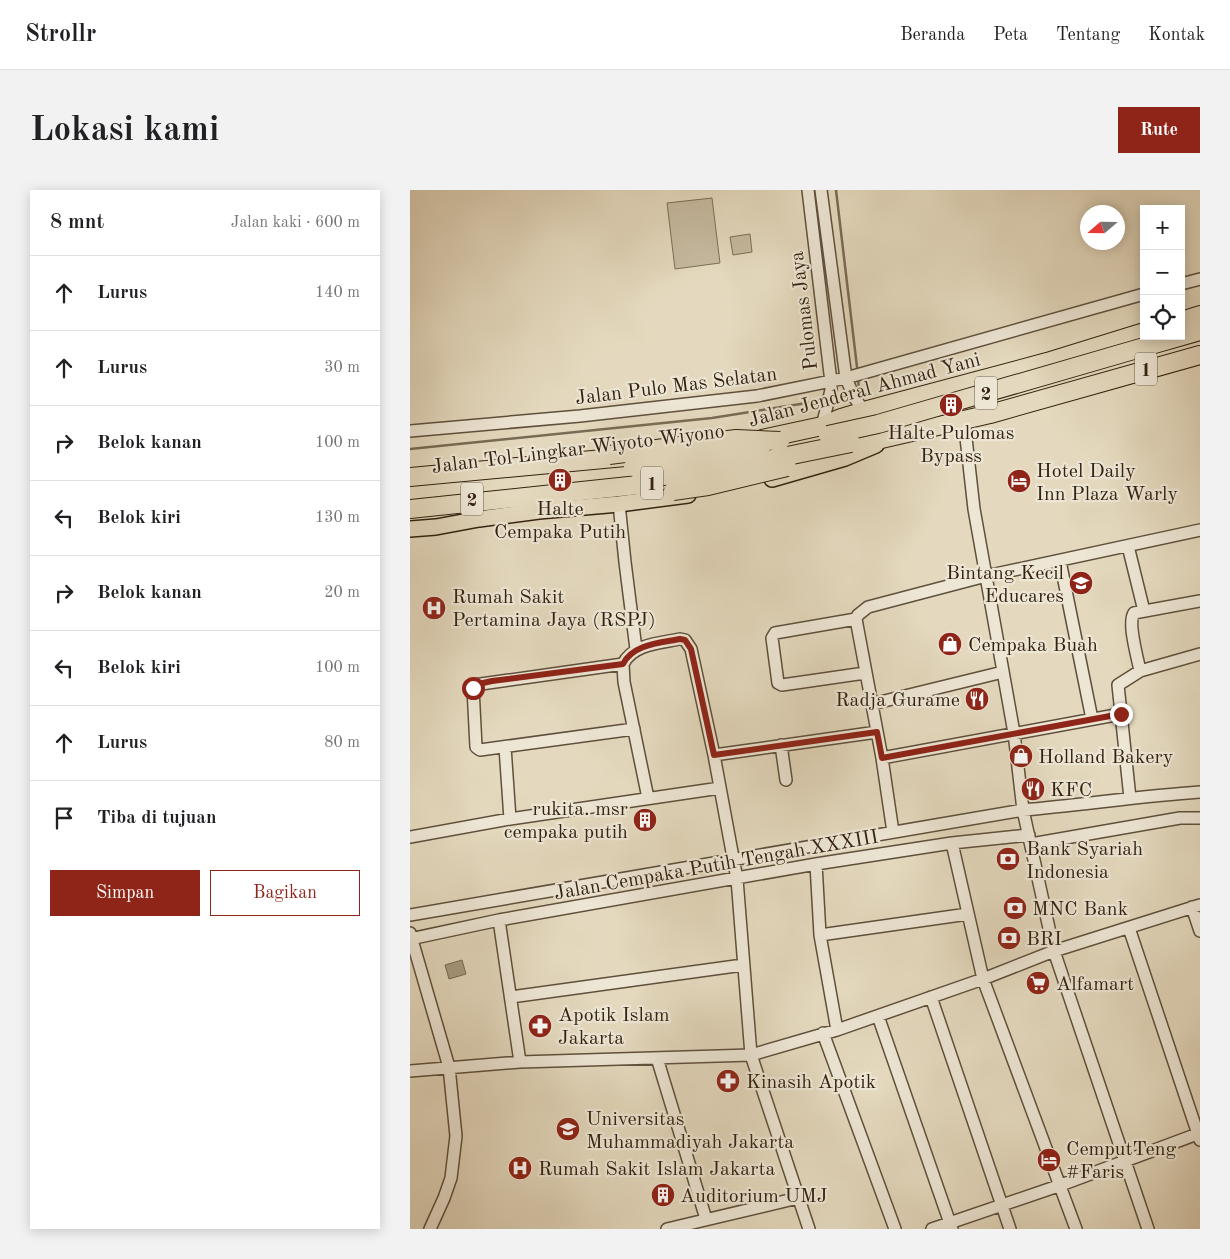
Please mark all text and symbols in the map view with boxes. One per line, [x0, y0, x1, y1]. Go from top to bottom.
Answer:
text: Strollr [25, 23, 96, 47]
text: Beranda [900, 26, 965, 44]
text: Peta [993, 26, 1028, 44]
text: Tentang [1056, 26, 1120, 44]
text: Kontak [1148, 26, 1205, 44]
button: Rute [1118, 107, 1200, 153]
text: Lokasi kami [30, 113, 219, 148]
north arrow [1080, 205, 1125, 250]
map controls [1140, 205, 1185, 340]
button: + [1140, 205, 1185, 250]
text: 8 mnt [50, 212, 104, 233]
text: Jalan kaki · 600 m [231, 215, 360, 231]
street label: Pulomas Jaya [788, 250, 822, 371]
button: − [1140, 250, 1185, 295]
icon: ahead [50, 279, 78, 307]
text: Lurus [97, 284, 147, 303]
text: 140 m [315, 285, 360, 301]
button: locate [1140, 295, 1185, 340]
street label: Jalan Jenderal Ahmad Yani [746, 350, 983, 432]
road number: 1 [1135, 352, 1157, 385]
icon: ahead [50, 354, 78, 382]
text: Lurus [97, 359, 147, 378]
text: 30 m [324, 360, 360, 376]
street label: Jalan Pulo Mas Selatan [574, 365, 778, 409]
road number: 2 [975, 377, 997, 410]
building icon: Halte Pulomas Bypass [938, 392, 964, 418]
street label: Jalan Tol Lingkar Wiyoto Wiyono [431, 422, 726, 478]
place label: Halte Pulomas Bypass [888, 424, 1014, 467]
icon: right [50, 429, 78, 457]
text: Belok kanan [97, 434, 202, 453]
text: 100 m [315, 435, 360, 451]
place label: Hotel Daily Inn Plaza Warly [1036, 462, 1178, 505]
road number: 1 [641, 466, 663, 500]
building icon: Halte Cempaka Putih [547, 467, 573, 493]
hotel icon: Hotel Daily Inn Plaza Warly [1006, 468, 1032, 494]
road number: 2 [461, 482, 483, 516]
place label: Halte Cempaka Putih [494, 500, 626, 543]
icon: left [50, 504, 78, 532]
text: Belok kiri [97, 509, 181, 528]
text: 130 m [315, 510, 360, 526]
place label: Bintang Kecil Educares [946, 564, 1064, 607]
school or university icon: Bintang Kecil Educares [1068, 570, 1094, 596]
icon: right [50, 579, 78, 607]
text: Belok kanan [97, 584, 202, 603]
text: 20 m [324, 585, 360, 601]
place label: Rumah Sakit Pertamina Jaya (RSPJ) [452, 588, 656, 631]
hospital icon: Rumah Sakit Pertamina Jaya (RSPJ) [421, 595, 447, 621]
shop icon: Cempaka Buah [937, 631, 963, 657]
place label: Cempaka Buah [968, 636, 1098, 656]
icon: left [50, 654, 78, 682]
text: Belok kiri [97, 659, 181, 678]
text: 100 m [315, 660, 360, 676]
route start [462, 677, 485, 700]
restaurant icon: Radja Gurame [964, 686, 990, 712]
place label: Radja Gurame [835, 691, 960, 711]
route end [1110, 703, 1133, 726]
icon: ahead [50, 729, 78, 757]
text: Lurus [97, 734, 147, 753]
text: 80 m [324, 735, 360, 751]
shop icon: Holland Bakery [1008, 743, 1034, 769]
place label: Holland Bakery [1038, 748, 1174, 768]
restaurant icon: KFC [1020, 776, 1046, 802]
place label: KFC [1050, 781, 1092, 801]
place label: rukita. msr cempaka putih [504, 800, 628, 843]
icon: arrive [50, 804, 78, 832]
building icon: rukita. msr cempaka putih [632, 807, 658, 833]
text: Tiba di tujuan [97, 809, 217, 828]
street label: Jalan Cempaka Putih Tengah XXXIII [553, 828, 880, 904]
place label: Bank Syariah Indonesia [1026, 840, 1143, 883]
bank icon: Bank Syariah Indonesia [995, 846, 1021, 872]
button: Simpan [50, 870, 200, 916]
button: Bagikan [210, 870, 360, 916]
bank icon: MNC Bank [1002, 895, 1028, 921]
place label: MNC Bank [1032, 900, 1128, 920]
bank icon: BRI [996, 925, 1022, 951]
place label: BRI [1026, 930, 1062, 950]
supermarket icon: Alfamart [1025, 970, 1051, 996]
place label: Alfamart [1056, 975, 1134, 995]
place label: Apotik Islam Jakarta [558, 1006, 670, 1049]
pharmacy icon: Apotik Islam Jakarta [527, 1013, 553, 1039]
pharmacy icon: Kinasih Apotik [715, 1068, 741, 1094]
place label: Kinasih Apotik [746, 1073, 876, 1093]
place label: Universitas Muhammadiyah Jakarta [586, 1110, 794, 1153]
school or university icon: Universitas Muhammadiyah Jakarta [555, 1116, 581, 1142]
place label: CemputTeng #Faris [1066, 1140, 1176, 1183]
hotel icon: CemputTeng #Faris [1036, 1147, 1062, 1173]
hospital icon: Rumah Sakit Islam Jakarta [507, 1155, 533, 1181]
place label: Rumah Sakit Islam Jakarta [538, 1160, 775, 1180]
building icon: Auditorium UMJ [650, 1182, 676, 1208]
place label: Auditorium UMJ [680, 1187, 828, 1207]

